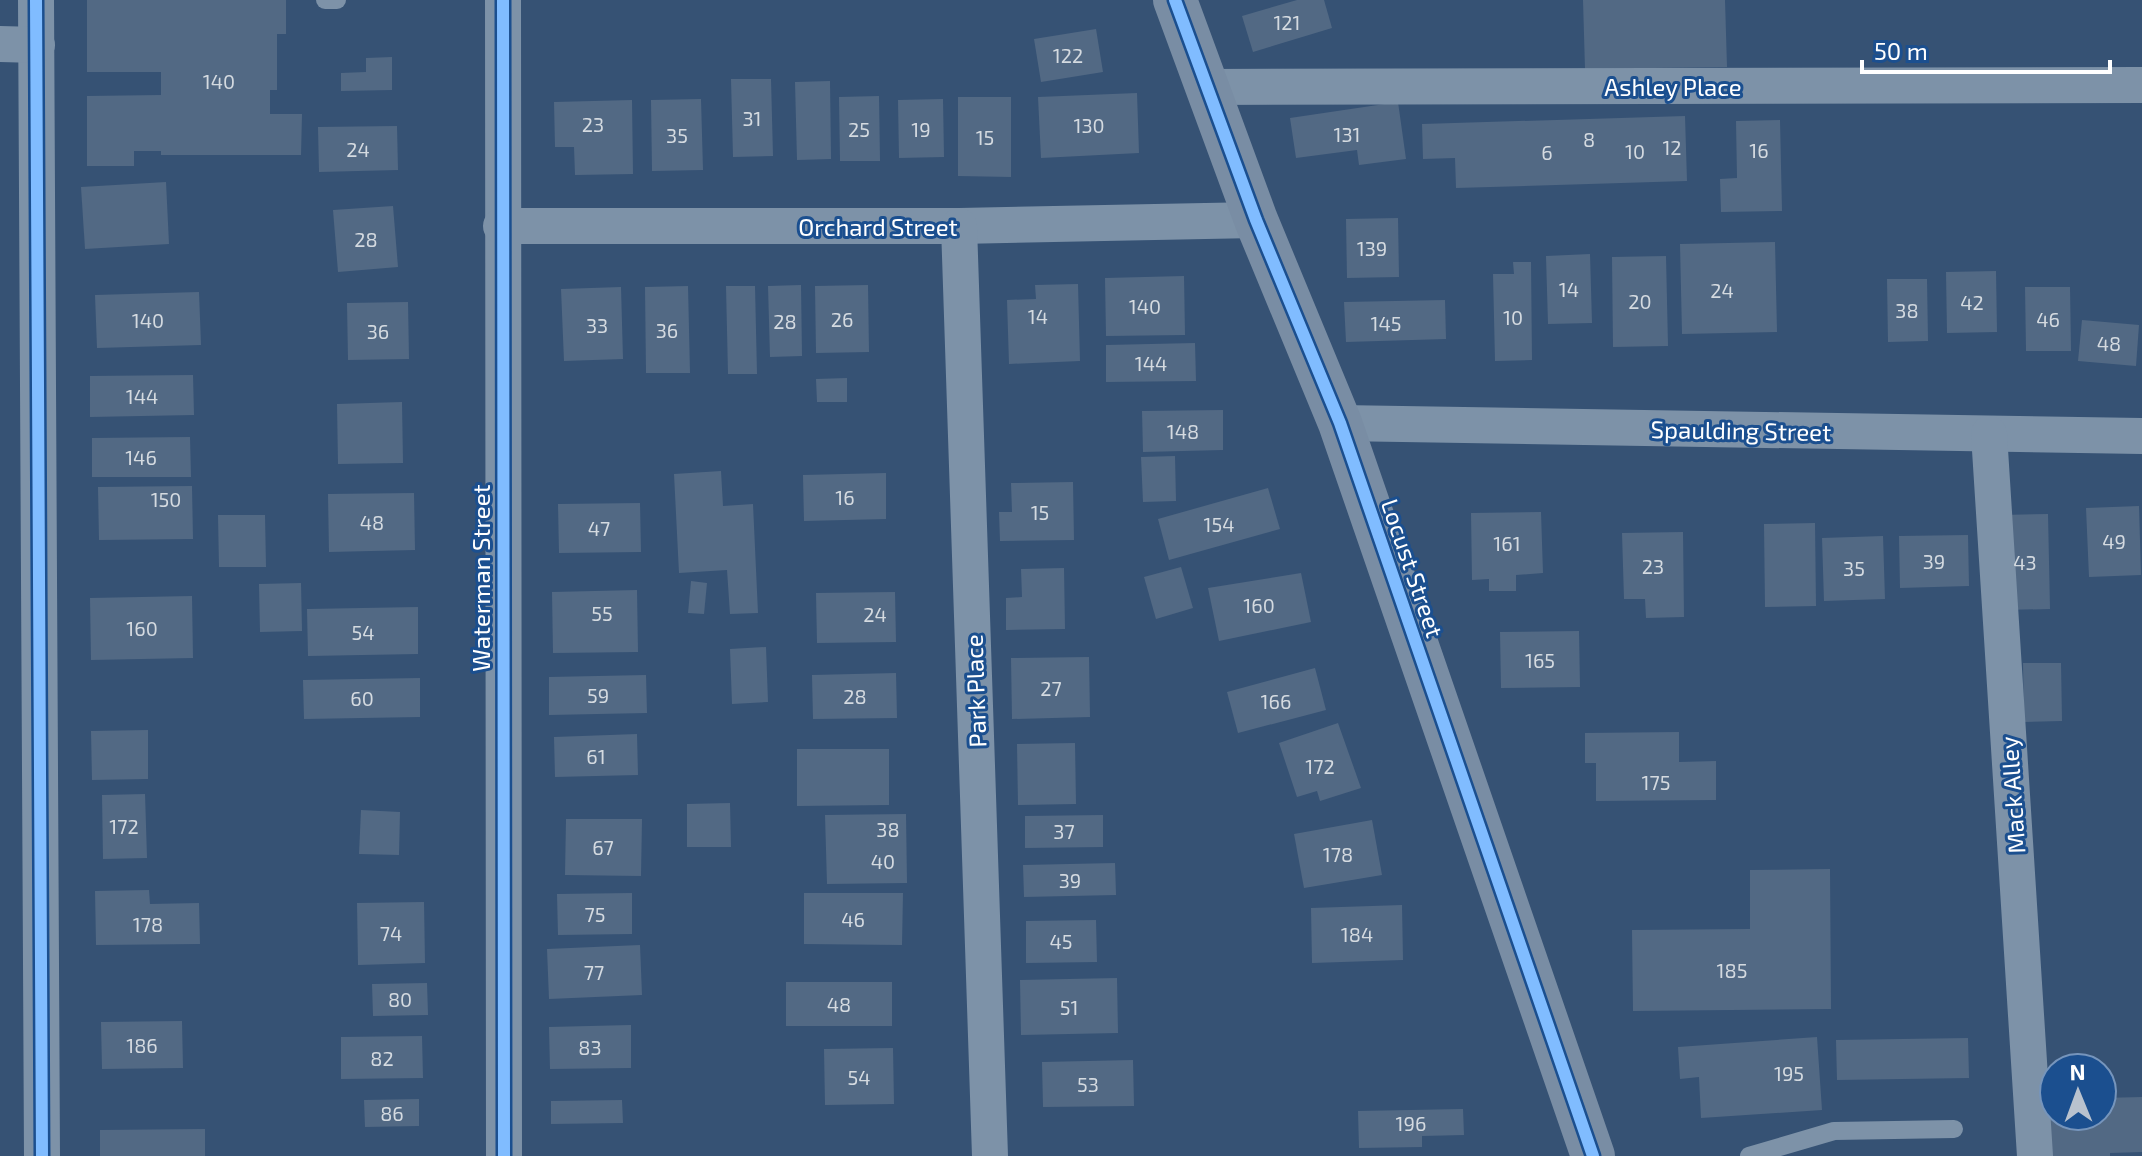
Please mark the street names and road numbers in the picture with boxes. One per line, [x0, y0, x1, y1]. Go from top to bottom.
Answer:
street label: Ashley Place [1604, 72, 1742, 101]
street label: Orchard Street [798, 212, 958, 241]
street label: Spaulding Street [1651, 414, 1831, 446]
street label: Waterman Street [466, 484, 495, 672]
street label: Locust Street [1376, 495, 1450, 641]
street label: Park Place [959, 634, 991, 748]
street label: Mack Alley [1993, 735, 2031, 855]

